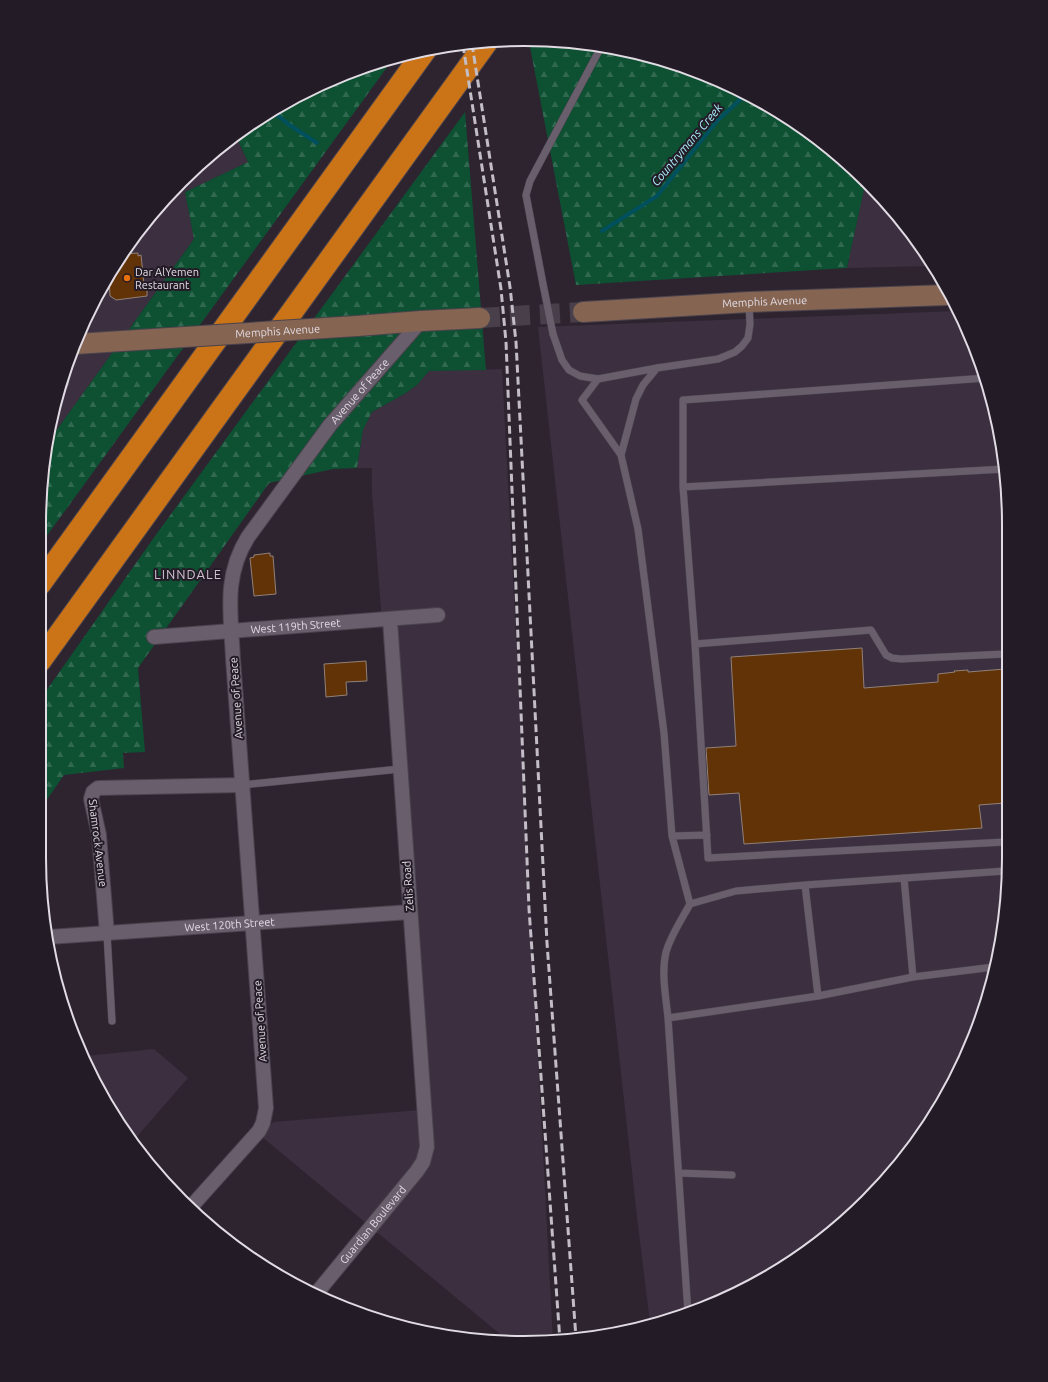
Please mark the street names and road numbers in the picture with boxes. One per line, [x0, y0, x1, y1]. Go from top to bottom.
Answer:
street label: Memphis Avenue [722, 294, 807, 310]
street label: Memphis Avenue [235, 322, 320, 340]
street label: Avenue of Peace [328, 356, 391, 426]
street label: West 119th Street [250, 617, 342, 636]
street label: Avenue of Peace [227, 657, 245, 739]
street label: Shamrock Avenue [87, 799, 109, 887]
street label: Zelis Road [400, 860, 416, 912]
street label: West 120th Street [184, 915, 276, 934]
street label: Avenue of Peace [251, 980, 269, 1062]
street label: Guardian Boulevard [337, 1183, 408, 1266]

